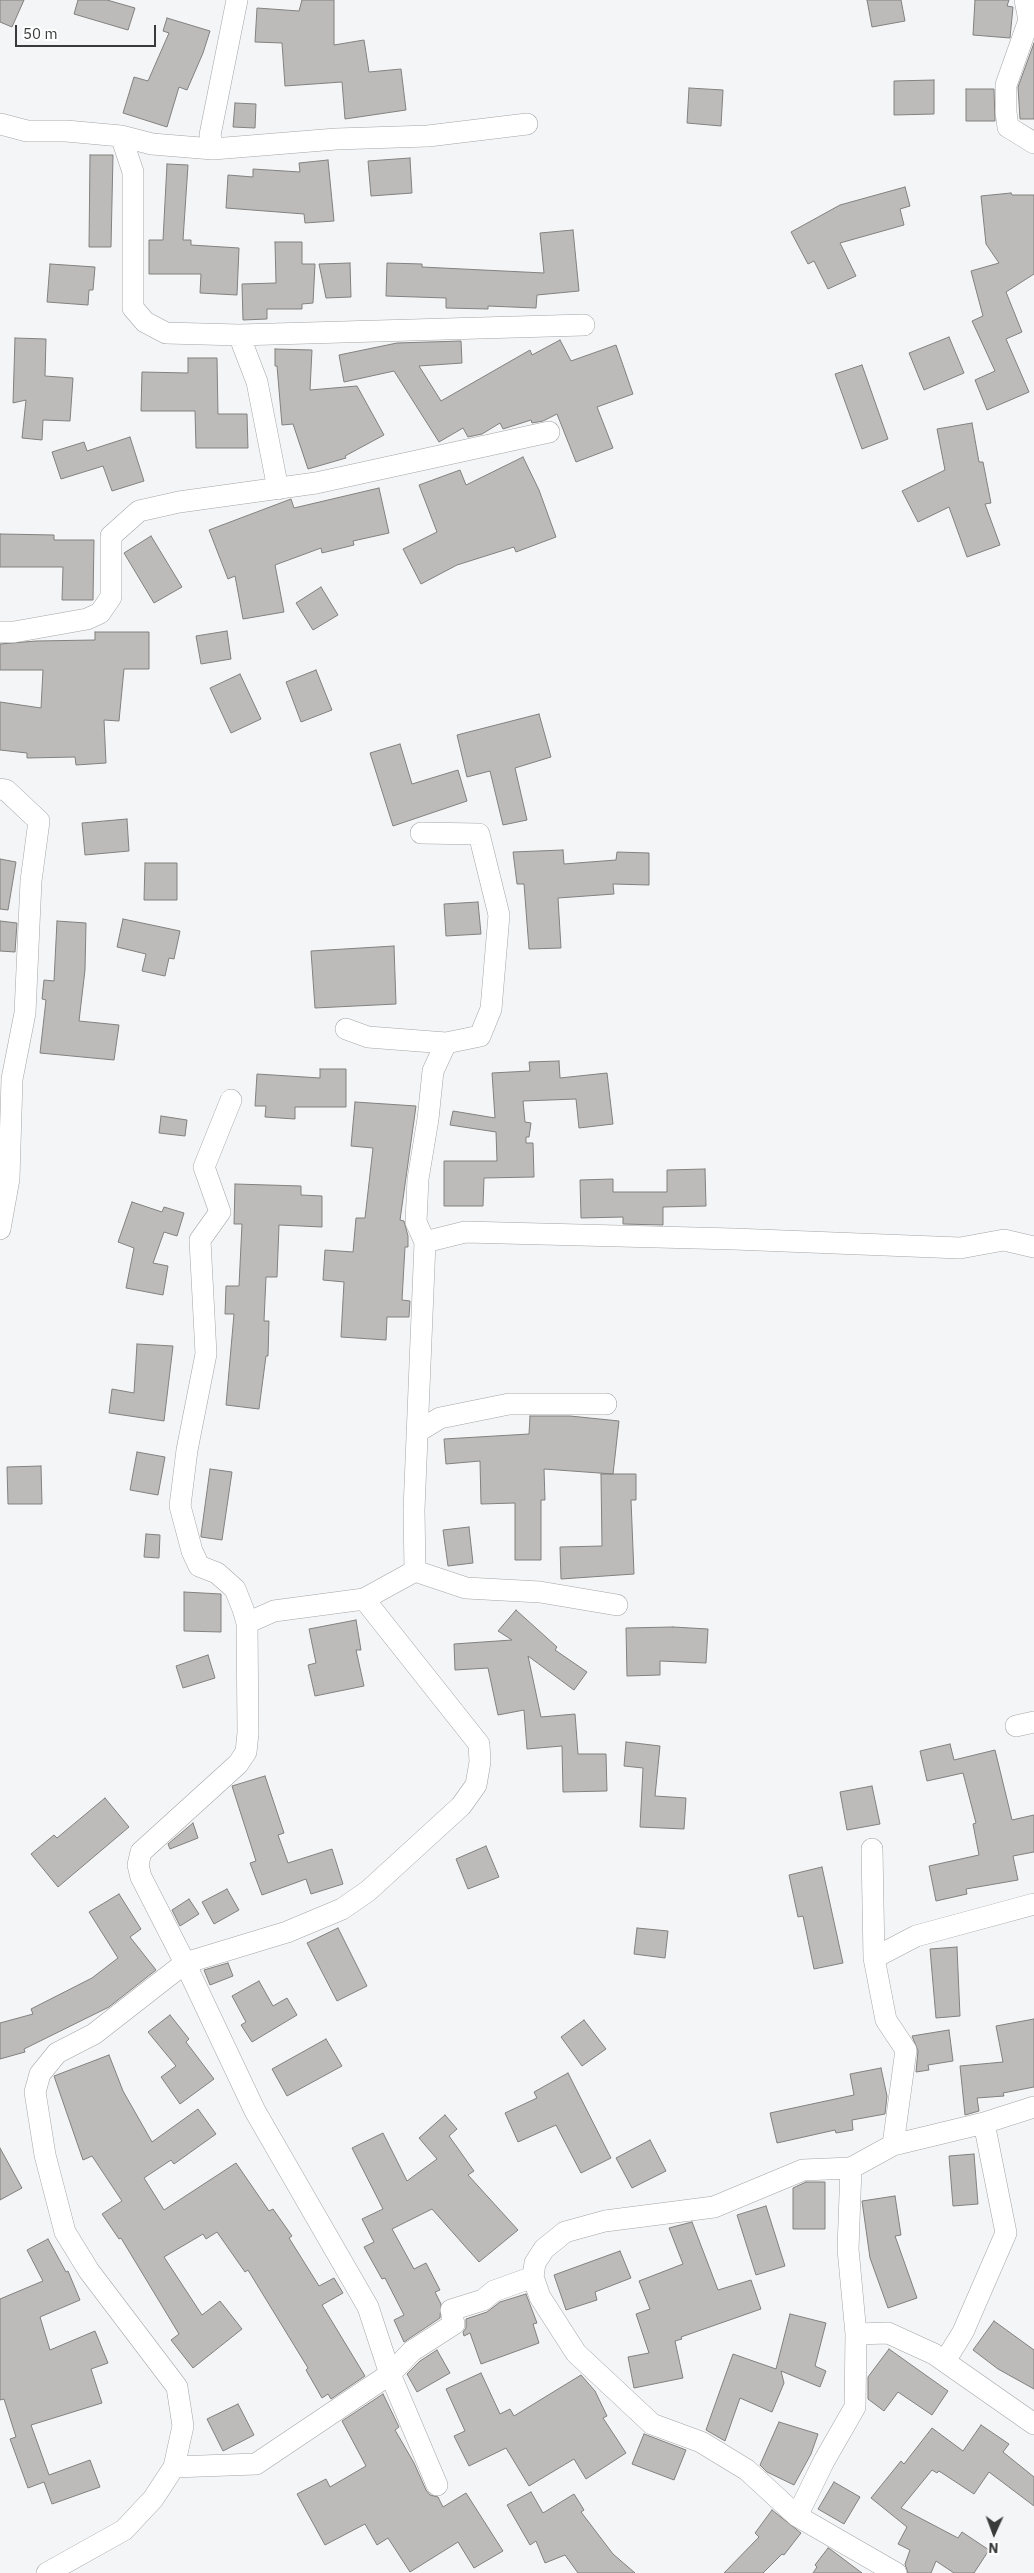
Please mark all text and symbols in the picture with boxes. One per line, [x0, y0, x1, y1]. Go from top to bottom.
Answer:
scale bar [18, 15, 159, 47]
text: 50 m [23, 24, 58, 43]
north arrow [969, 2508, 1019, 2558]
text: N [988, 2539, 999, 2557]

